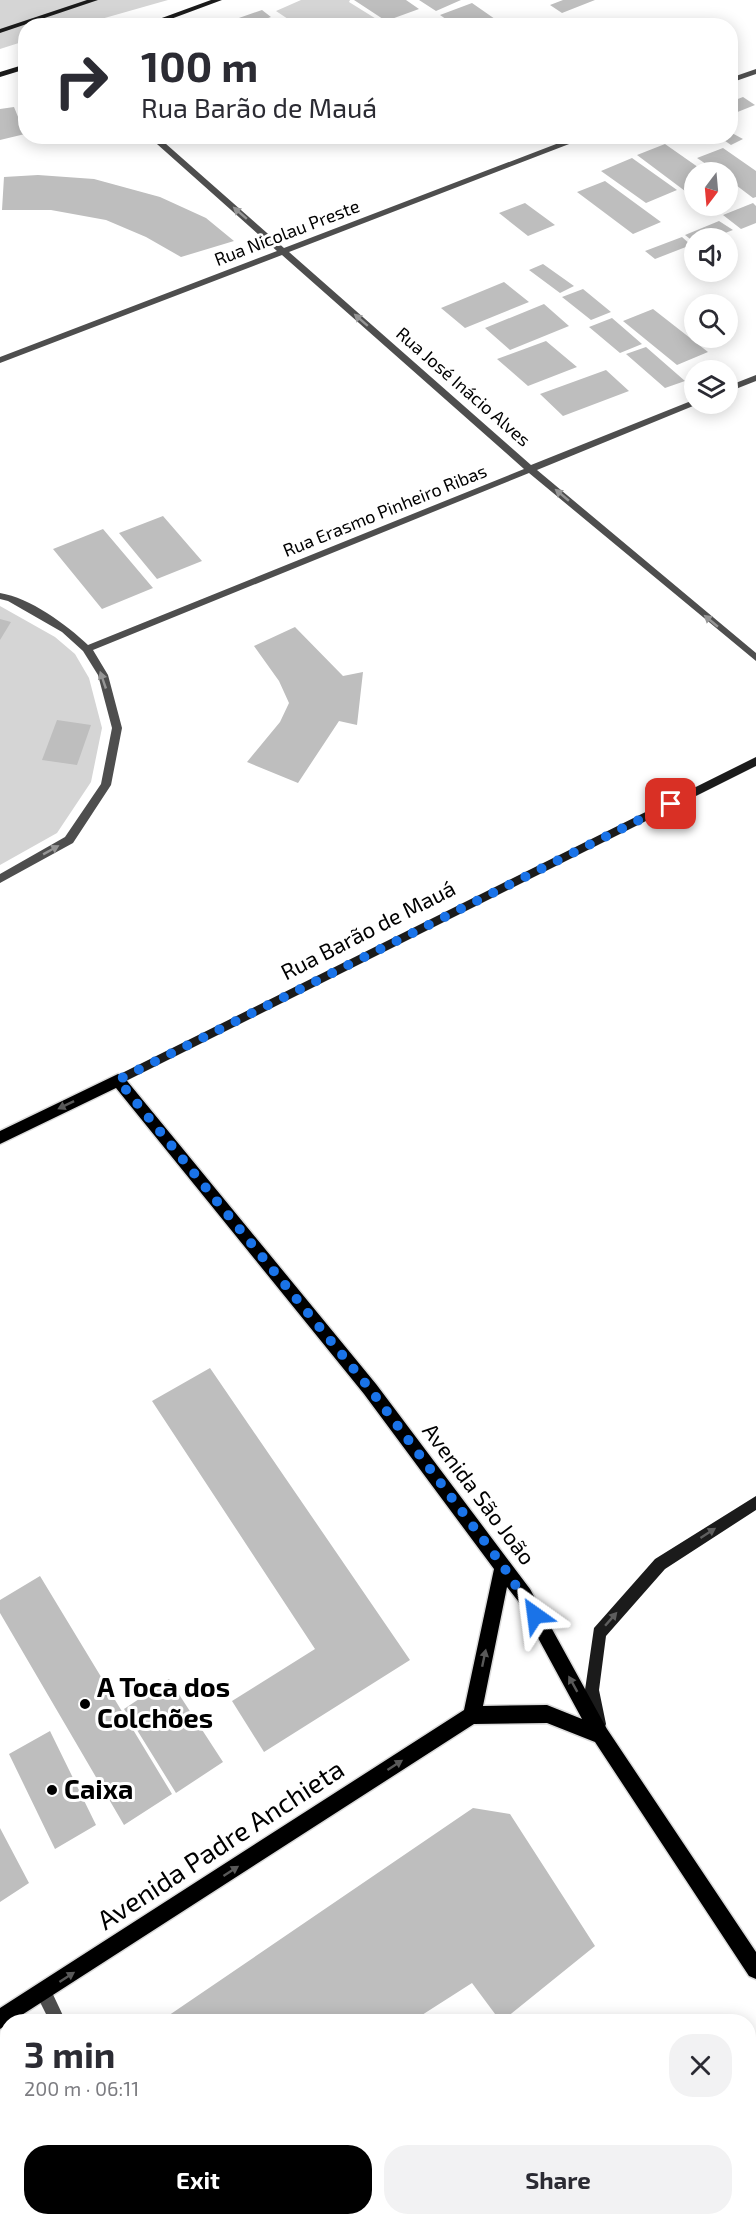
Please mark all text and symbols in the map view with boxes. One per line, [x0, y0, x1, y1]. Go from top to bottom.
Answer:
text: 100 m [141, 40, 258, 90]
icon: right [42, 42, 120, 120]
text: Rua Barão de Mauá [141, 91, 377, 123]
north arrow [684, 162, 738, 216]
map controls [684, 162, 738, 414]
street label: Rua Nicolau Preste [211, 194, 362, 270]
one-way arrow [232, 206, 247, 220]
button: sound [684, 228, 738, 282]
button: search [684, 294, 738, 348]
one-way arrow [354, 314, 369, 327]
street label: Rua José Inácio Alves [392, 322, 535, 451]
button: layers [684, 360, 738, 414]
street label: Rua Erasmo Pinheiro Ribas [280, 459, 490, 561]
one-way arrow [555, 489, 570, 502]
one-way arrow [703, 614, 719, 627]
one-way arrow [98, 671, 108, 689]
pin [645, 778, 696, 829]
icon: arrive [654, 787, 687, 820]
one-way arrow [43, 845, 59, 856]
street label: Rua Barão de Mauá [276, 874, 459, 984]
one-way arrow [57, 1101, 74, 1110]
street label: Avenida São João [418, 1418, 541, 1569]
one-way arrow [700, 1528, 716, 1539]
position arrow [503, 1583, 567, 1647]
one-way arrow [604, 1612, 617, 1627]
one-way arrow [480, 1648, 489, 1667]
place label: A Toca dos Colchões [97, 1670, 230, 1733]
one-way arrow [568, 1675, 578, 1692]
marker: A Toca dos Colchões [78, 1697, 92, 1711]
street label: Avenida Padre Anchieta [91, 1752, 349, 1935]
one-way arrow [386, 1759, 402, 1771]
place label: Caixa [64, 1772, 133, 1804]
marker: Caixa [45, 1783, 59, 1797]
one-way arrow [223, 1866, 239, 1877]
one-way arrow [59, 1971, 75, 1982]
text: 3 min [24, 2032, 115, 2075]
button: close [669, 2034, 732, 2097]
text: 200 m · 06:11 [24, 2076, 139, 2100]
button: Exit [24, 2145, 372, 2214]
button: Share [384, 2145, 732, 2214]

